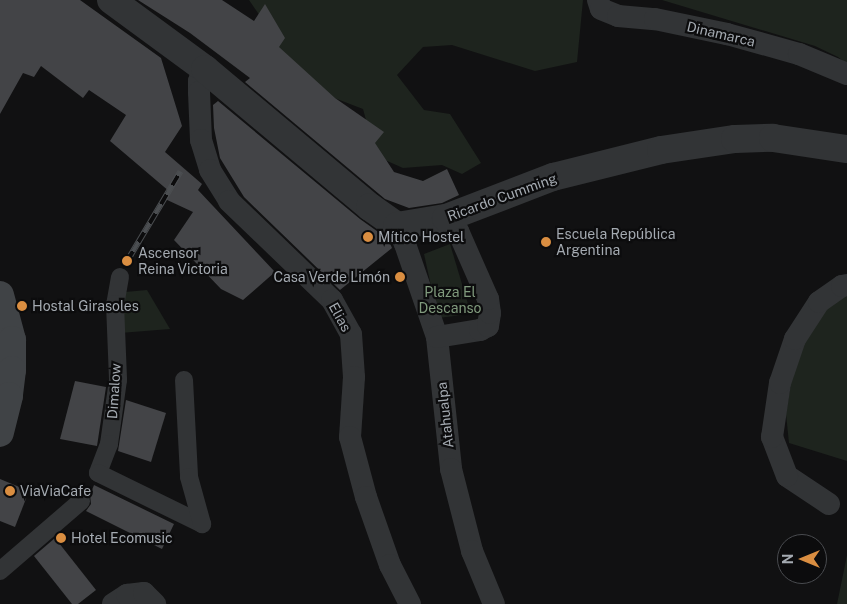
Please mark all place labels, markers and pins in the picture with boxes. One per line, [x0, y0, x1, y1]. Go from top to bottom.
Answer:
place label: Escuela República Argentina [556, 226, 676, 258]
place label: Mítico Hostel [378, 229, 464, 245]
marker: Mítico Hostel [362, 231, 374, 243]
marker: Escuela República Argentina [540, 236, 552, 248]
place label: Ascensor Reina Victoria [138, 245, 228, 278]
marker: Ascensor Reina Victoria [120, 254, 134, 268]
place label: Casa Verde Limón [273, 269, 390, 285]
marker: Casa Verde Limón [394, 271, 406, 283]
place label: Hostal Girasoles [32, 298, 139, 314]
marker: Hostal Girasoles [16, 300, 28, 312]
place label: ViaViaCafe [20, 483, 91, 499]
marker: ViaViaCafe [4, 485, 16, 497]
place label: Hotel Ecomusic [71, 530, 173, 546]
marker: Hotel Ecomusic [55, 532, 67, 544]

